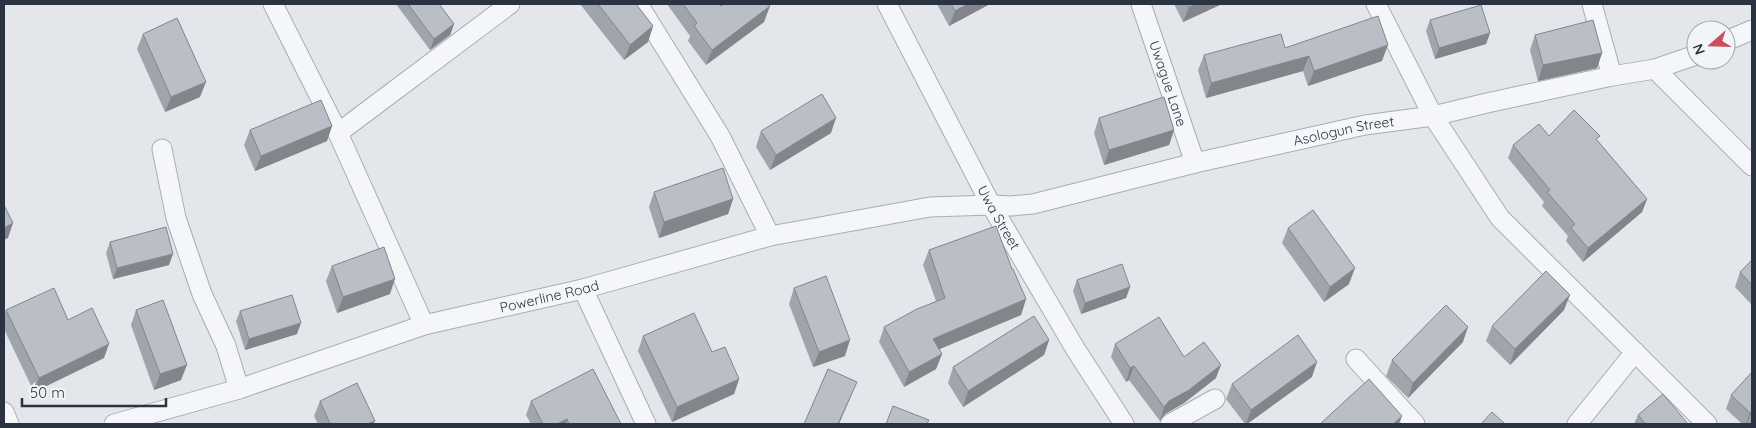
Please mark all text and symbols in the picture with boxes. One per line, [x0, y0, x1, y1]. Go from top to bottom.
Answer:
north arrow [1686, 20, 1736, 70]
street label: Uwague Lane [1145, 38, 1191, 129]
text: N [1689, 42, 1709, 57]
street label: Asologun Street [1292, 112, 1395, 150]
street label: Uwa Street [973, 182, 1024, 253]
street label: Powerline Road [498, 276, 601, 317]
scale bar [22, 376, 166, 408]
text: 50 m [30, 383, 65, 402]

